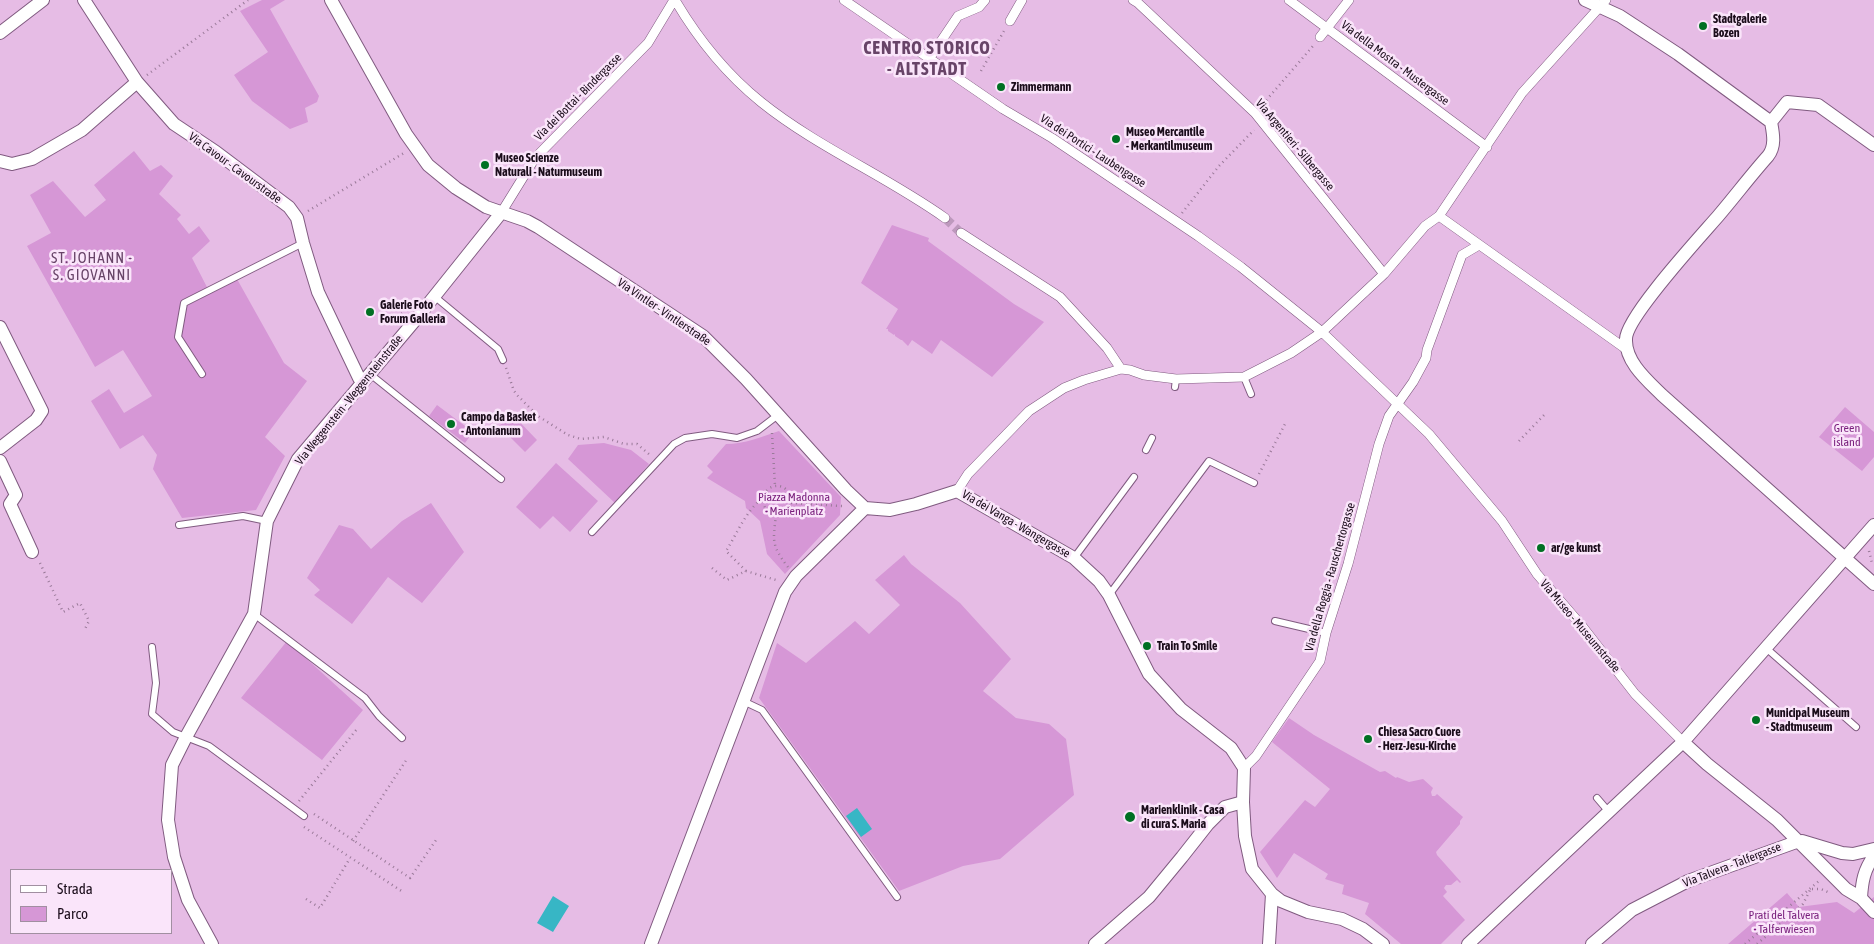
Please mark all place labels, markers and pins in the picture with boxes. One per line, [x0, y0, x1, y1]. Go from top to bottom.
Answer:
place label: Stadtgalerie Bozen [1713, 12, 1767, 40]
marker: Stadtgalerie Bozen [1697, 20, 1709, 32]
place label: Zimmermann [1011, 80, 1071, 94]
marker: Zimmermann [995, 81, 1007, 93]
place label: Museo Mercantile - Merkantilmuseum [1126, 125, 1212, 153]
marker: Museo Mercantile - Merkantilmuseum [1110, 133, 1122, 145]
place label: Museo Scienze Naturali - Naturmuseum [495, 151, 602, 179]
marker: Museo Scienze Naturali - Naturmuseum [479, 159, 491, 171]
place label: Galerie Foto Forum Galleria [380, 298, 445, 326]
marker: Galerie Foto Forum Galleria [364, 306, 376, 318]
place label: Campo da Basket - Antonianum [461, 410, 536, 438]
marker: Campo da Basket - Antonianum [445, 418, 457, 430]
place label: ar/ge kunst [1551, 541, 1601, 555]
marker: ar/ge kunst [1535, 542, 1547, 554]
place label: Train To Smile [1157, 639, 1217, 653]
marker: Train To Smile [1141, 640, 1153, 652]
place label: Municipal Museum - Stadtmuseum [1766, 706, 1850, 734]
marker: Municipal Museum - Stadtmuseum [1750, 714, 1762, 726]
place label: Chiesa Sacro Cuore - Herz-Jesu-Kirche [1378, 725, 1461, 753]
marker: Chiesa Sacro Cuore - Herz-Jesu-Kirche [1362, 733, 1374, 745]
place label: Marienklinik - Casa di cura S. Maria [1141, 803, 1224, 831]
marker: Marienklinik - Casa di cura S. Maria [1123, 810, 1137, 824]

